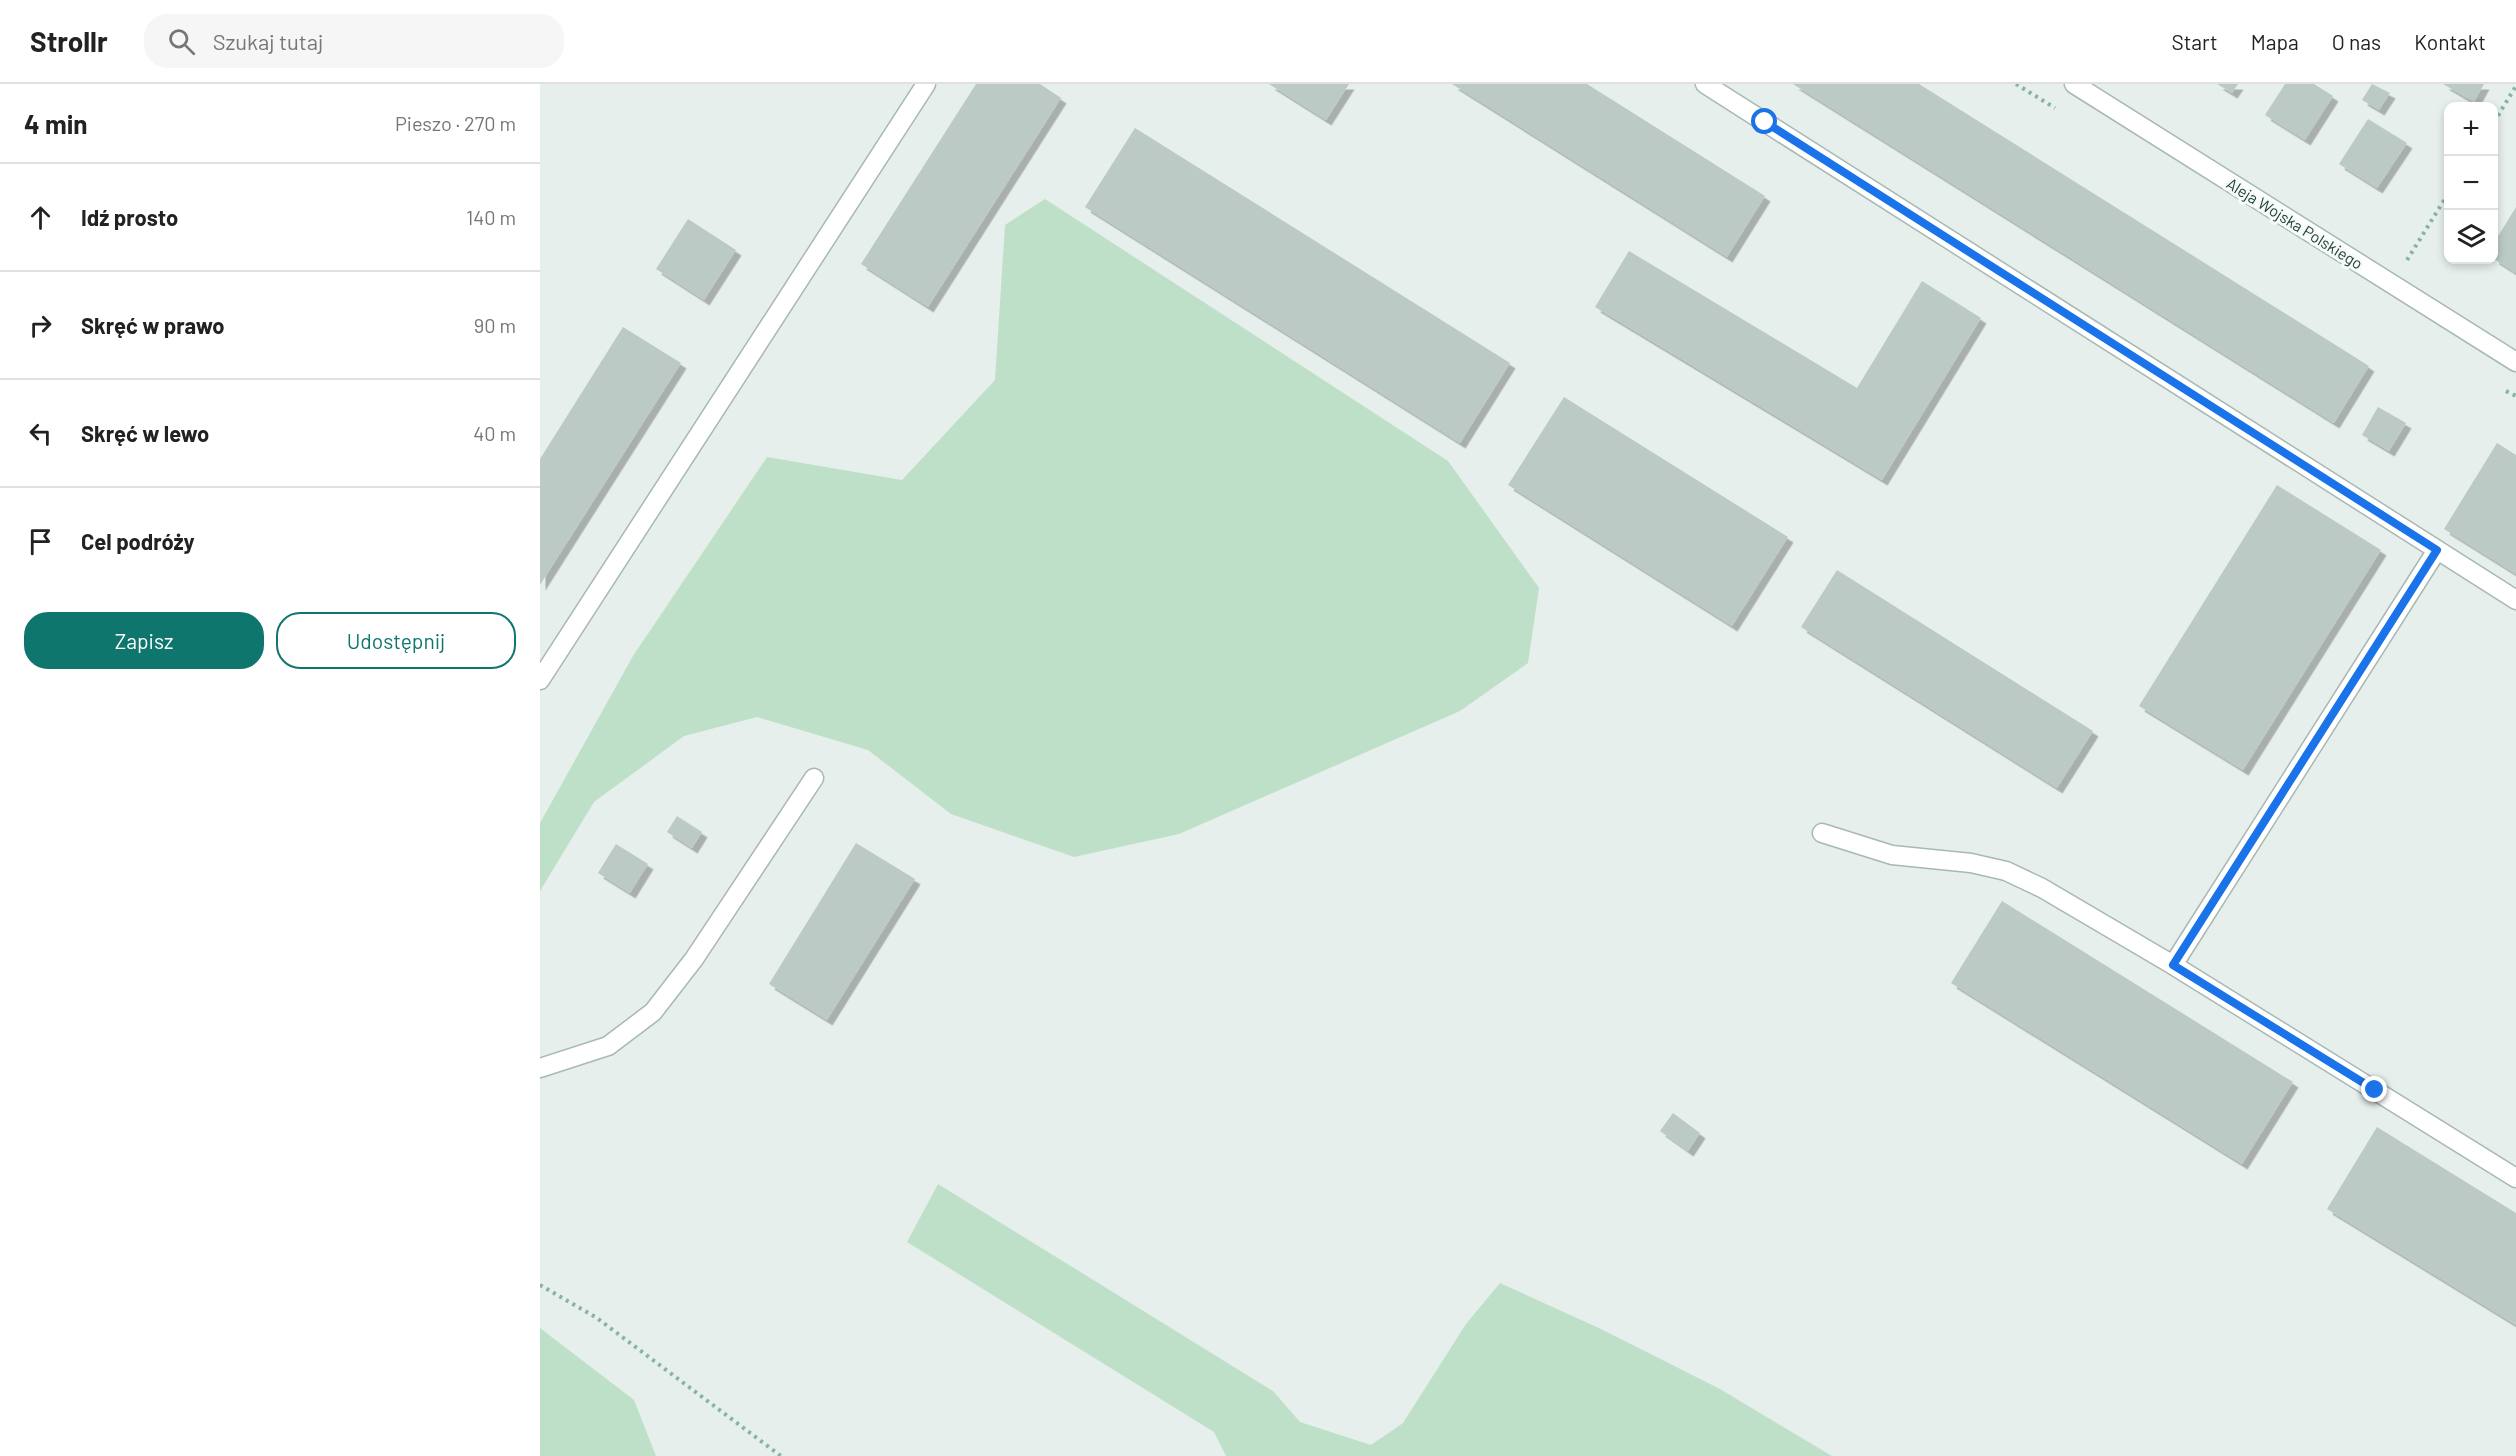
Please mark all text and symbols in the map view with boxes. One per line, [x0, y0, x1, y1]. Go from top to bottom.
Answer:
search box [144, 14, 564, 68]
text: Strollr [30, 24, 108, 58]
icon: search [165, 25, 198, 58]
text: Szukaj tutaj [213, 28, 323, 54]
text: Start [2171, 29, 2218, 54]
text: Mapa [2251, 29, 2299, 54]
text: O nas [2332, 29, 2381, 54]
text: Kontakt [2414, 29, 2486, 54]
map controls [2444, 102, 2498, 264]
button: + [2444, 102, 2498, 156]
text: 4 min [24, 108, 88, 139]
route start [1751, 108, 1777, 134]
text: Pieszo · 270 m [395, 111, 516, 135]
button: − [2444, 156, 2498, 210]
street label: Aleja Wojska Polskiego [2223, 173, 2367, 273]
icon: ahead [24, 201, 57, 234]
text: Idź prosto [81, 204, 178, 230]
text: 140 m [466, 205, 516, 229]
button: layers [2444, 210, 2498, 264]
icon: right [24, 309, 57, 342]
text: Skręć w prawo [81, 312, 225, 338]
text: 90 m [474, 313, 516, 337]
icon: left [24, 417, 57, 450]
text: Skręć w lewo [81, 420, 209, 446]
text: 40 m [473, 421, 516, 445]
icon: arrive [24, 525, 57, 558]
text: Cel podróży [81, 528, 195, 554]
button: Zapisz [24, 612, 264, 669]
button: Udostępnij [276, 612, 516, 669]
route end [2361, 1076, 2387, 1102]

